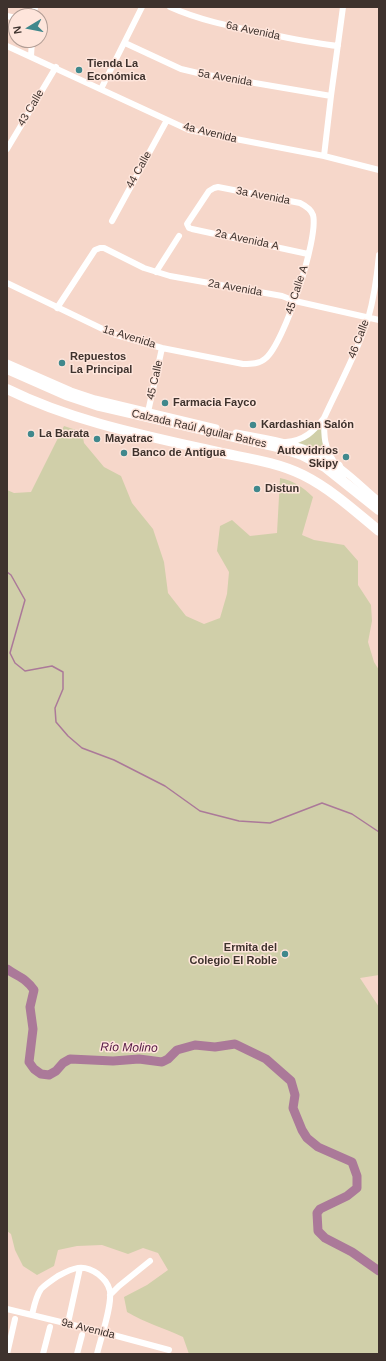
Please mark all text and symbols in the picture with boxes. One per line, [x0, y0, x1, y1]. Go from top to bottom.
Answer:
north arrow [8, 8, 48, 48]
street label: 6a Avenida [225, 19, 281, 43]
text: N [11, 25, 24, 35]
place label: Tienda La Económica [87, 57, 146, 83]
marker: Tienda La Económica [74, 65, 84, 75]
street label: 5a Avenida [197, 67, 253, 89]
street label: 43 Calle [15, 87, 47, 129]
street label: 4a Avenida [182, 120, 238, 146]
street label: 44 Calle [123, 149, 155, 191]
street label: 3a Avenida [235, 184, 291, 208]
street label: 2a Avenida A [214, 227, 280, 253]
street label: 45 Calle A [283, 264, 311, 316]
street label: 2a Avenida [207, 277, 263, 299]
street label: 46 Calle [346, 318, 372, 360]
street label: 1a Avenida [101, 323, 157, 351]
place label: Repuestos La Principal [70, 350, 132, 376]
marker: Repuestos La Principal [57, 358, 67, 368]
street label: 45 Calle [144, 359, 166, 401]
place label: Farmacia Fayco [173, 396, 256, 410]
marker: Farmacia Fayco [160, 398, 170, 408]
street label: Calzada Raúl Aguilar Batres [130, 407, 268, 451]
place label: Kardashian Salón [261, 418, 354, 432]
marker: Kardashian Salón [248, 420, 258, 430]
place label: La Barata [39, 427, 89, 441]
marker: La Barata [26, 429, 36, 439]
place label: Mayatrac [105, 432, 153, 446]
marker: Mayatrac [92, 434, 102, 444]
place label: Autovidrios Skipy [277, 444, 338, 470]
place label: Banco de Antigua [132, 446, 226, 460]
marker: Banco de Antigua [119, 448, 129, 458]
marker: Autovidrios Skipy [341, 452, 351, 462]
place label: Distun [265, 482, 299, 496]
marker: Distun [252, 484, 262, 494]
place label: Ermita del Colegio El Roble [190, 941, 277, 967]
marker: Ermita del Colegio El Roble [280, 949, 290, 959]
water label: Río Molino [100, 1040, 158, 1056]
street label: 9a Avenida [60, 1316, 116, 1342]

